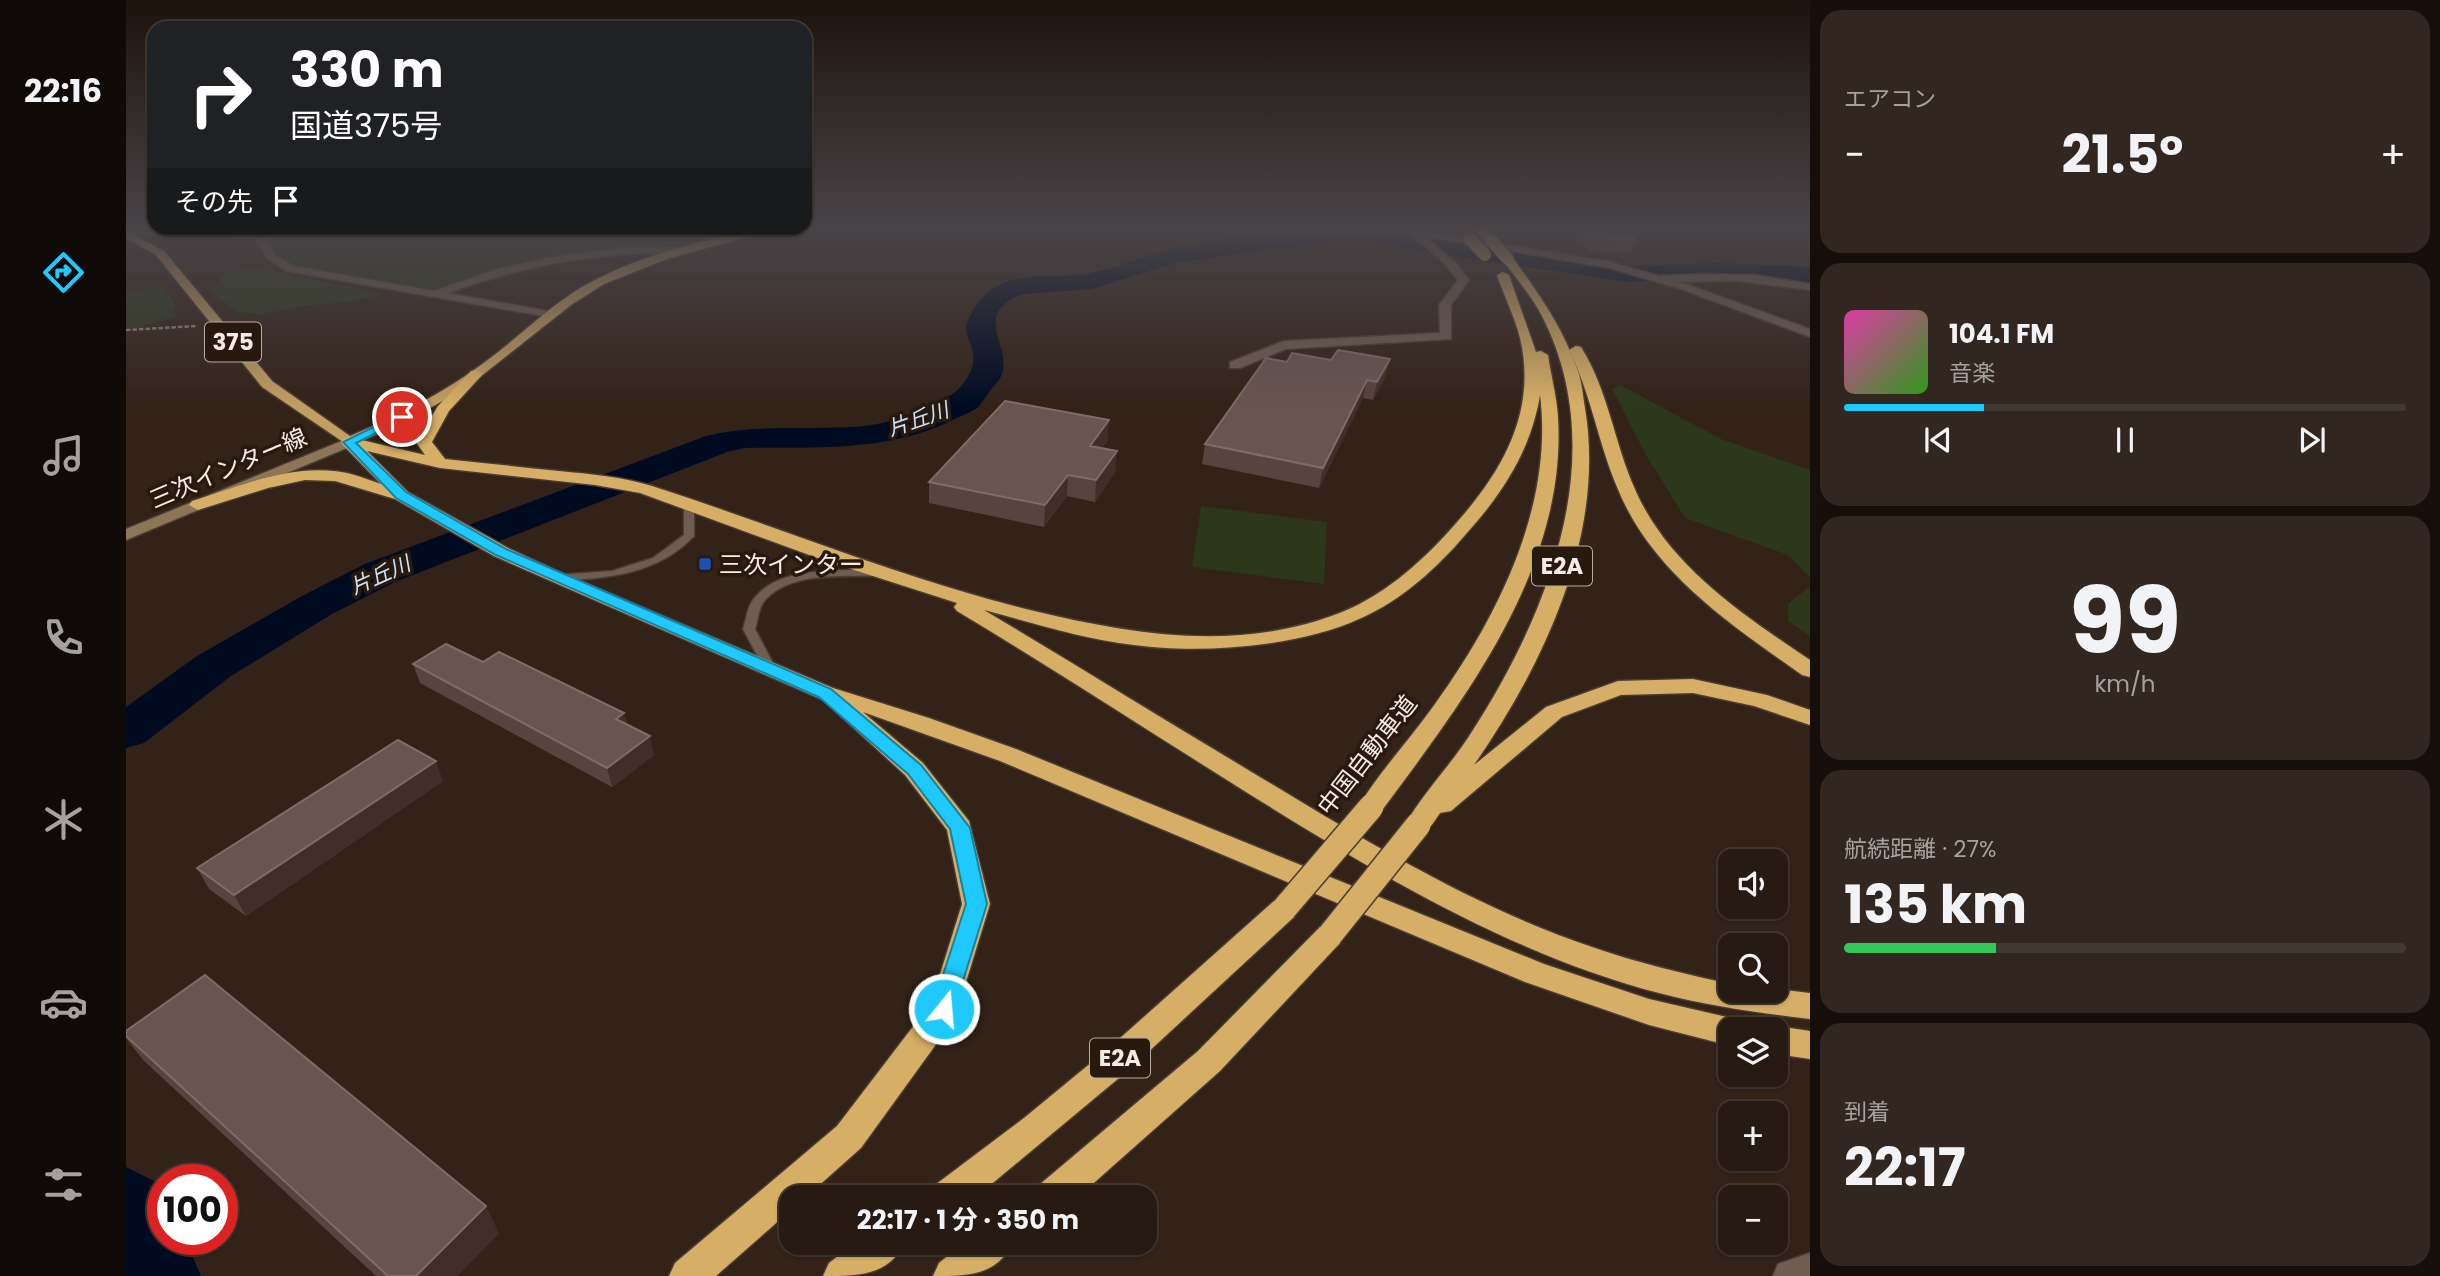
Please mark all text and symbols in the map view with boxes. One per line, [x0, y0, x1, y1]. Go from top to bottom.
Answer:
text: 330 m [290, 36, 444, 104]
icon: right [175, 49, 266, 140]
text: 22:16 [24, 68, 102, 113]
text: エアコン [1844, 83, 1936, 115]
text: 国道375号 [290, 103, 442, 148]
text: 21.5° [2062, 118, 2183, 191]
text: − [1844, 128, 1865, 181]
text: + [2380, 128, 2406, 181]
icon: arrive [267, 182, 305, 220]
text: その先 [175, 184, 253, 220]
icon: directions [39, 248, 88, 297]
text: 104.1 FM [1949, 316, 2054, 352]
road number: 375 [205, 322, 261, 362]
text: 音楽 [1949, 357, 1995, 389]
pin [372, 387, 432, 447]
water label: 片丘川 [883, 394, 954, 443]
icon: arrive [383, 398, 421, 436]
street label: 三次インター線 [144, 420, 312, 516]
icon: previous [1919, 421, 1957, 459]
icon: pause [2106, 421, 2144, 459]
icon: next [2293, 421, 2331, 459]
icon: music [39, 431, 88, 480]
road number: E2A [1532, 546, 1592, 586]
water label: 片丘川 [345, 548, 417, 601]
place label: 三次インター [719, 548, 863, 581]
marker: 三次インター [697, 556, 713, 572]
text: 99 [2069, 557, 2181, 685]
icon: phone [39, 613, 88, 662]
text: km/h [2094, 668, 2156, 700]
street label: 中国自動車道 [1310, 688, 1424, 822]
icon: climate [39, 795, 88, 844]
text: 航続距離 · 27% [1844, 833, 1996, 865]
map controls [1718, 849, 1788, 1255]
button: sound [1718, 849, 1788, 919]
text: 135 km [1844, 868, 2027, 941]
button: search [1718, 933, 1788, 1003]
position arrow [907, 972, 981, 1046]
icon: car [39, 978, 88, 1027]
button: layers [1718, 1017, 1788, 1087]
road number: E2A [1090, 1038, 1150, 1078]
text: 到着 [1844, 1096, 1890, 1128]
button: + [1718, 1101, 1788, 1171]
text: 22:17 [1844, 1131, 1966, 1204]
icon: filters [39, 1160, 88, 1209]
speed limit sign: 100 [147, 1164, 238, 1255]
button: − [1718, 1185, 1788, 1255]
text: 22:17 · 1 分 · 350 m [857, 1202, 1079, 1238]

